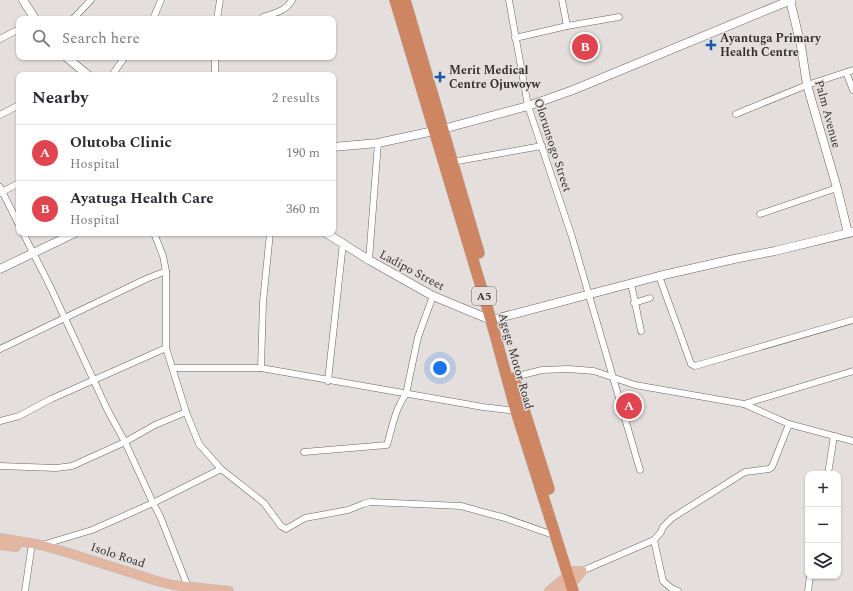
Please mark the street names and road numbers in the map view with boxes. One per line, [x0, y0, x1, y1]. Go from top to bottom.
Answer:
street label: Palm Avenue [809, 78, 846, 150]
street label: Olorunsogo Street [528, 96, 577, 194]
street label: Ladipo Street [376, 245, 448, 296]
road number: A5 [472, 287, 496, 305]
street label: Agege Motor Road [493, 311, 538, 412]
street label: Isolo Road [88, 538, 148, 573]

